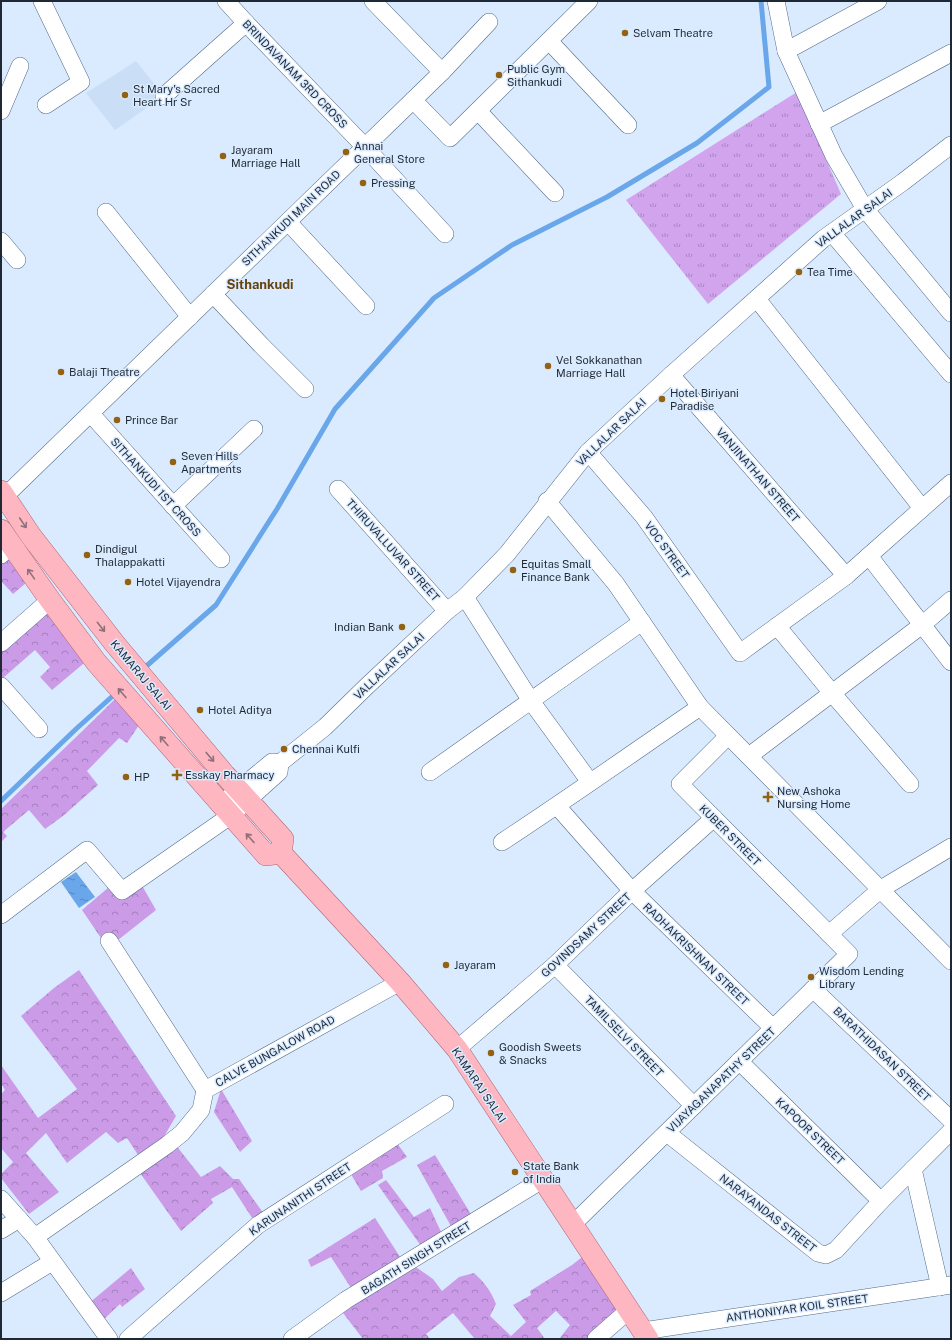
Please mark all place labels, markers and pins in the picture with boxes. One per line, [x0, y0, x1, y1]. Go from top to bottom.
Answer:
place label: Selvam Theatre [633, 27, 713, 39]
marker: Selvam Theatre [620, 28, 630, 38]
place label: Public Gym Sithankudi [507, 63, 565, 88]
marker: Public Gym Sithankudi [494, 70, 504, 80]
place label: St Mary's Sacred Heart Hr Sr [133, 83, 220, 108]
marker: St Mary's Sacred Heart Hr Sr [120, 90, 130, 100]
place label: Annai General Store [354, 140, 425, 165]
place label: Jayaram Marriage Hall [231, 144, 301, 169]
marker: Annai General Store [341, 147, 351, 157]
marker: Jayaram Marriage Hall [218, 151, 228, 161]
place label: Pressing [371, 177, 416, 189]
marker: Pressing [358, 178, 368, 188]
place label: Tea Time [807, 266, 853, 278]
marker: Tea Time [794, 267, 804, 277]
place label: Vel Sokkanathan Marriage Hall [556, 354, 642, 379]
marker: Vel Sokkanathan Marriage Hall [543, 361, 553, 371]
place label: Balaji Theatre [69, 366, 140, 378]
marker: Balaji Theatre [56, 367, 66, 377]
place label: Hotel Biriyani Paradise [670, 387, 739, 412]
marker: Hotel Biriyani Paradise [657, 394, 667, 404]
place label: Prince Bar [125, 414, 178, 426]
marker: Prince Bar [112, 415, 122, 425]
place label: Seven Hills Apartments [181, 450, 242, 475]
marker: Seven Hills Apartments [168, 457, 178, 467]
place label: Dindigul Thalappakatti [95, 543, 165, 568]
marker: Dindigul Thalappakatti [82, 550, 92, 560]
place label: Equitas Small Finance Bank [521, 558, 591, 583]
marker: Equitas Small Finance Bank [508, 565, 518, 575]
place label: Hotel Vijayendra [136, 576, 221, 588]
marker: Hotel Vijayendra [123, 577, 133, 587]
place label: Indian Bank [334, 621, 394, 633]
marker: Indian Bank [397, 622, 407, 632]
place label: Hotel Aditya [208, 704, 272, 716]
marker: Hotel Aditya [195, 705, 205, 715]
place label: Chennai Kulfi [292, 743, 360, 755]
marker: Chennai Kulfi [279, 744, 289, 754]
place label: Esskay Pharmacy [185, 769, 274, 781]
marker: Esskay Pharmacy [172, 770, 182, 780]
place label: HP [134, 771, 149, 783]
marker: HP [121, 772, 131, 782]
place label: New Ashoka Nursing Home [777, 785, 851, 810]
marker: New Ashoka Nursing Home [762, 791, 774, 803]
place label: Jayaram [454, 959, 496, 971]
marker: Jayaram [441, 960, 451, 970]
place label: Wisdom Lending Library [819, 965, 904, 990]
marker: Wisdom Lending Library [806, 972, 816, 982]
place label: Goodish Sweets & Snacks [499, 1041, 582, 1066]
marker: Goodish Sweets & Snacks [486, 1048, 496, 1058]
place label: State Bank of India [523, 1160, 579, 1185]
marker: State Bank of India [510, 1167, 520, 1177]

